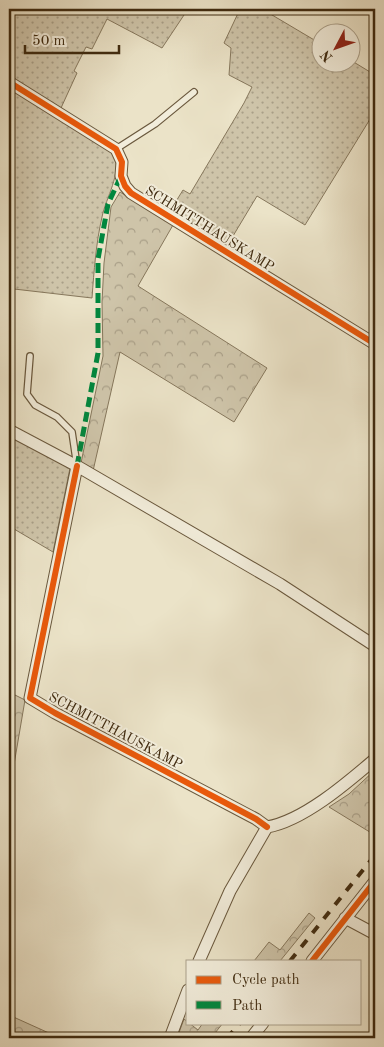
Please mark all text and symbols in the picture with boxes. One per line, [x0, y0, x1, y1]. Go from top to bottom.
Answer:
scale bar [25, 22, 119, 54]
north arrow [312, 22, 362, 72]
text: 50 m [32, 34, 66, 49]
text: N [318, 47, 336, 65]
street label: SCHMITTHAUSKAMP [143, 183, 276, 274]
street label: SCHMITTHAUSKAMP [46, 690, 185, 772]
legend [186, 960, 362, 1024]
text: Cycle path [232, 973, 300, 988]
text: Path [232, 999, 262, 1014]

